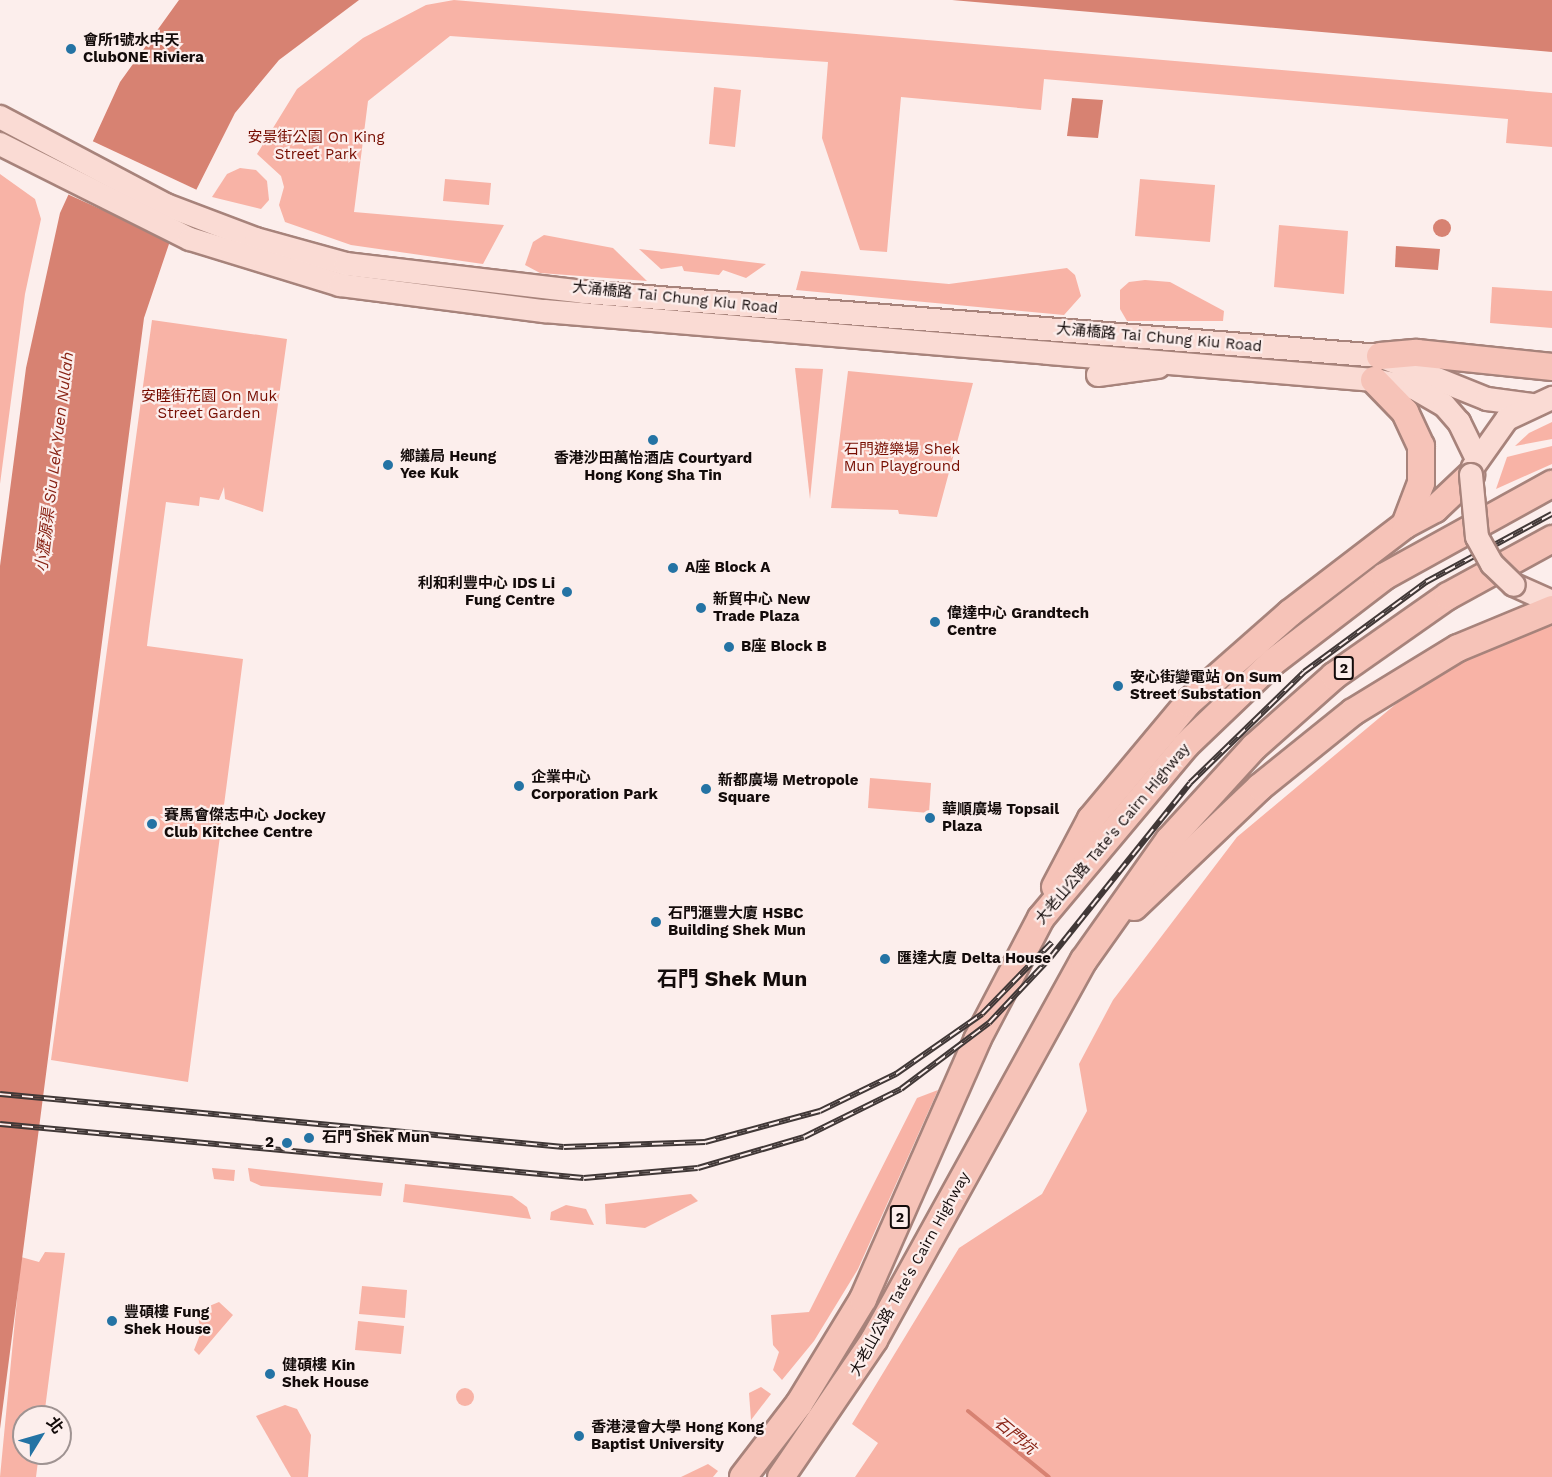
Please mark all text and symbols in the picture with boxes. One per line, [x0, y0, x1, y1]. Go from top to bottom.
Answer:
place label: 會所1號水中天 ClubONE Riviera [83, 31, 204, 66]
marker: 會所1號水中天 ClubONE Riviera [64, 42, 78, 56]
park label: 安景街公園 On King Street Park [248, 128, 384, 163]
street label: 大涌橋路 Tai Chung Kiu Road [571, 278, 779, 318]
street label: 大涌橋路 Tai Chung Kiu Road [1055, 320, 1263, 356]
water label: 小瀝源渠 Siu Lek Yuen Nullah [32, 350, 78, 574]
park label: 安睦街花園 On Muk Street Garden [141, 387, 277, 422]
marker: 香港沙田萬怡酒店 Courtyard Hong Kong Sha Tin [646, 433, 660, 447]
park label: 石門遊樂場 Shek Mun Playground [844, 440, 960, 475]
place label: 鄉議局 Heung Yee Kuk [400, 447, 496, 482]
place label: 香港沙田萬怡酒店 Courtyard Hong Kong Sha Tin [554, 449, 752, 484]
marker: 鄉議局 Heung Yee Kuk [381, 458, 395, 472]
place label: A座 Block A [685, 559, 771, 577]
marker: A座 Block A [666, 561, 680, 575]
place label: 利和利豐中心 IDS Li Fung Centre [418, 574, 555, 609]
marker: 利和利豐中心 IDS Li Fung Centre [560, 585, 574, 599]
place label: 新貿中心 New Trade Plaza [713, 590, 810, 625]
marker: 新貿中心 New Trade Plaza [694, 601, 708, 615]
place label: 偉達中心 Grandtech Centre [947, 604, 1089, 639]
marker: 偉達中心 Grandtech Centre [928, 615, 942, 629]
place label: B座 Block B [741, 638, 827, 656]
marker: B座 Block B [722, 640, 736, 654]
road number: 2 [1334, 657, 1354, 679]
place label: 安心街變電站 On Sum Street Substation [1130, 668, 1282, 703]
marker: 安心街變電站 On Sum Street Substation [1111, 679, 1125, 693]
street label: 大老山公路 Tate's Cairn Highway [1032, 740, 1194, 928]
place label: 企業中心 Corporation Park [531, 768, 658, 803]
place label: 新都廣場 Metropole Square [718, 771, 858, 806]
marker: 企業中心 Corporation Park [512, 779, 526, 793]
marker: 新都廣場 Metropole Square [699, 782, 713, 796]
place label: 華順廣場 Topsail Plaza [942, 800, 1059, 835]
place label: 賽馬會傑志中心 Jockey Club Kitchee Centre [164, 806, 326, 841]
marker: 華順廣場 Topsail Plaza [923, 811, 937, 825]
marker: 賽馬會傑志中心 Jockey Club Kitchee Centre [145, 817, 159, 831]
place label: 石門滙豐大廈 HSBC Building Shek Mun [668, 904, 806, 939]
marker: 石門滙豐大廈 HSBC Building Shek Mun [649, 915, 663, 929]
place label: 匯達大廈 Delta House [897, 950, 1051, 968]
marker: 匯達大廈 Delta House [878, 952, 892, 966]
district label: 石門 Shek Mun [657, 966, 807, 992]
marker: 石門 Shek Mun [300, 1129, 318, 1147]
place label: 石門 Shek Mun [322, 1129, 430, 1147]
place label: 2 [265, 1134, 274, 1152]
marker: 2 [278, 1134, 296, 1152]
street label: 大老山公路 Tate's Cairn Highway [846, 1169, 974, 1379]
road number: 2 [890, 1206, 910, 1228]
place label: 豐碩樓 Fung Shek House [124, 1303, 211, 1338]
marker: 豐碩樓 Fung Shek House [105, 1314, 119, 1328]
place label: 健碩樓 Kin Shek House [282, 1356, 369, 1391]
marker: 健碩樓 Kin Shek House [263, 1367, 277, 1381]
north arrow [12, 1405, 72, 1465]
text: 北 [43, 1413, 68, 1437]
water label: 石門坑 [990, 1413, 1040, 1459]
place label: 香港浸會大學 Hong Kong Baptist University [591, 1418, 764, 1453]
marker: 香港浸會大學 Hong Kong Baptist University [572, 1429, 586, 1443]

